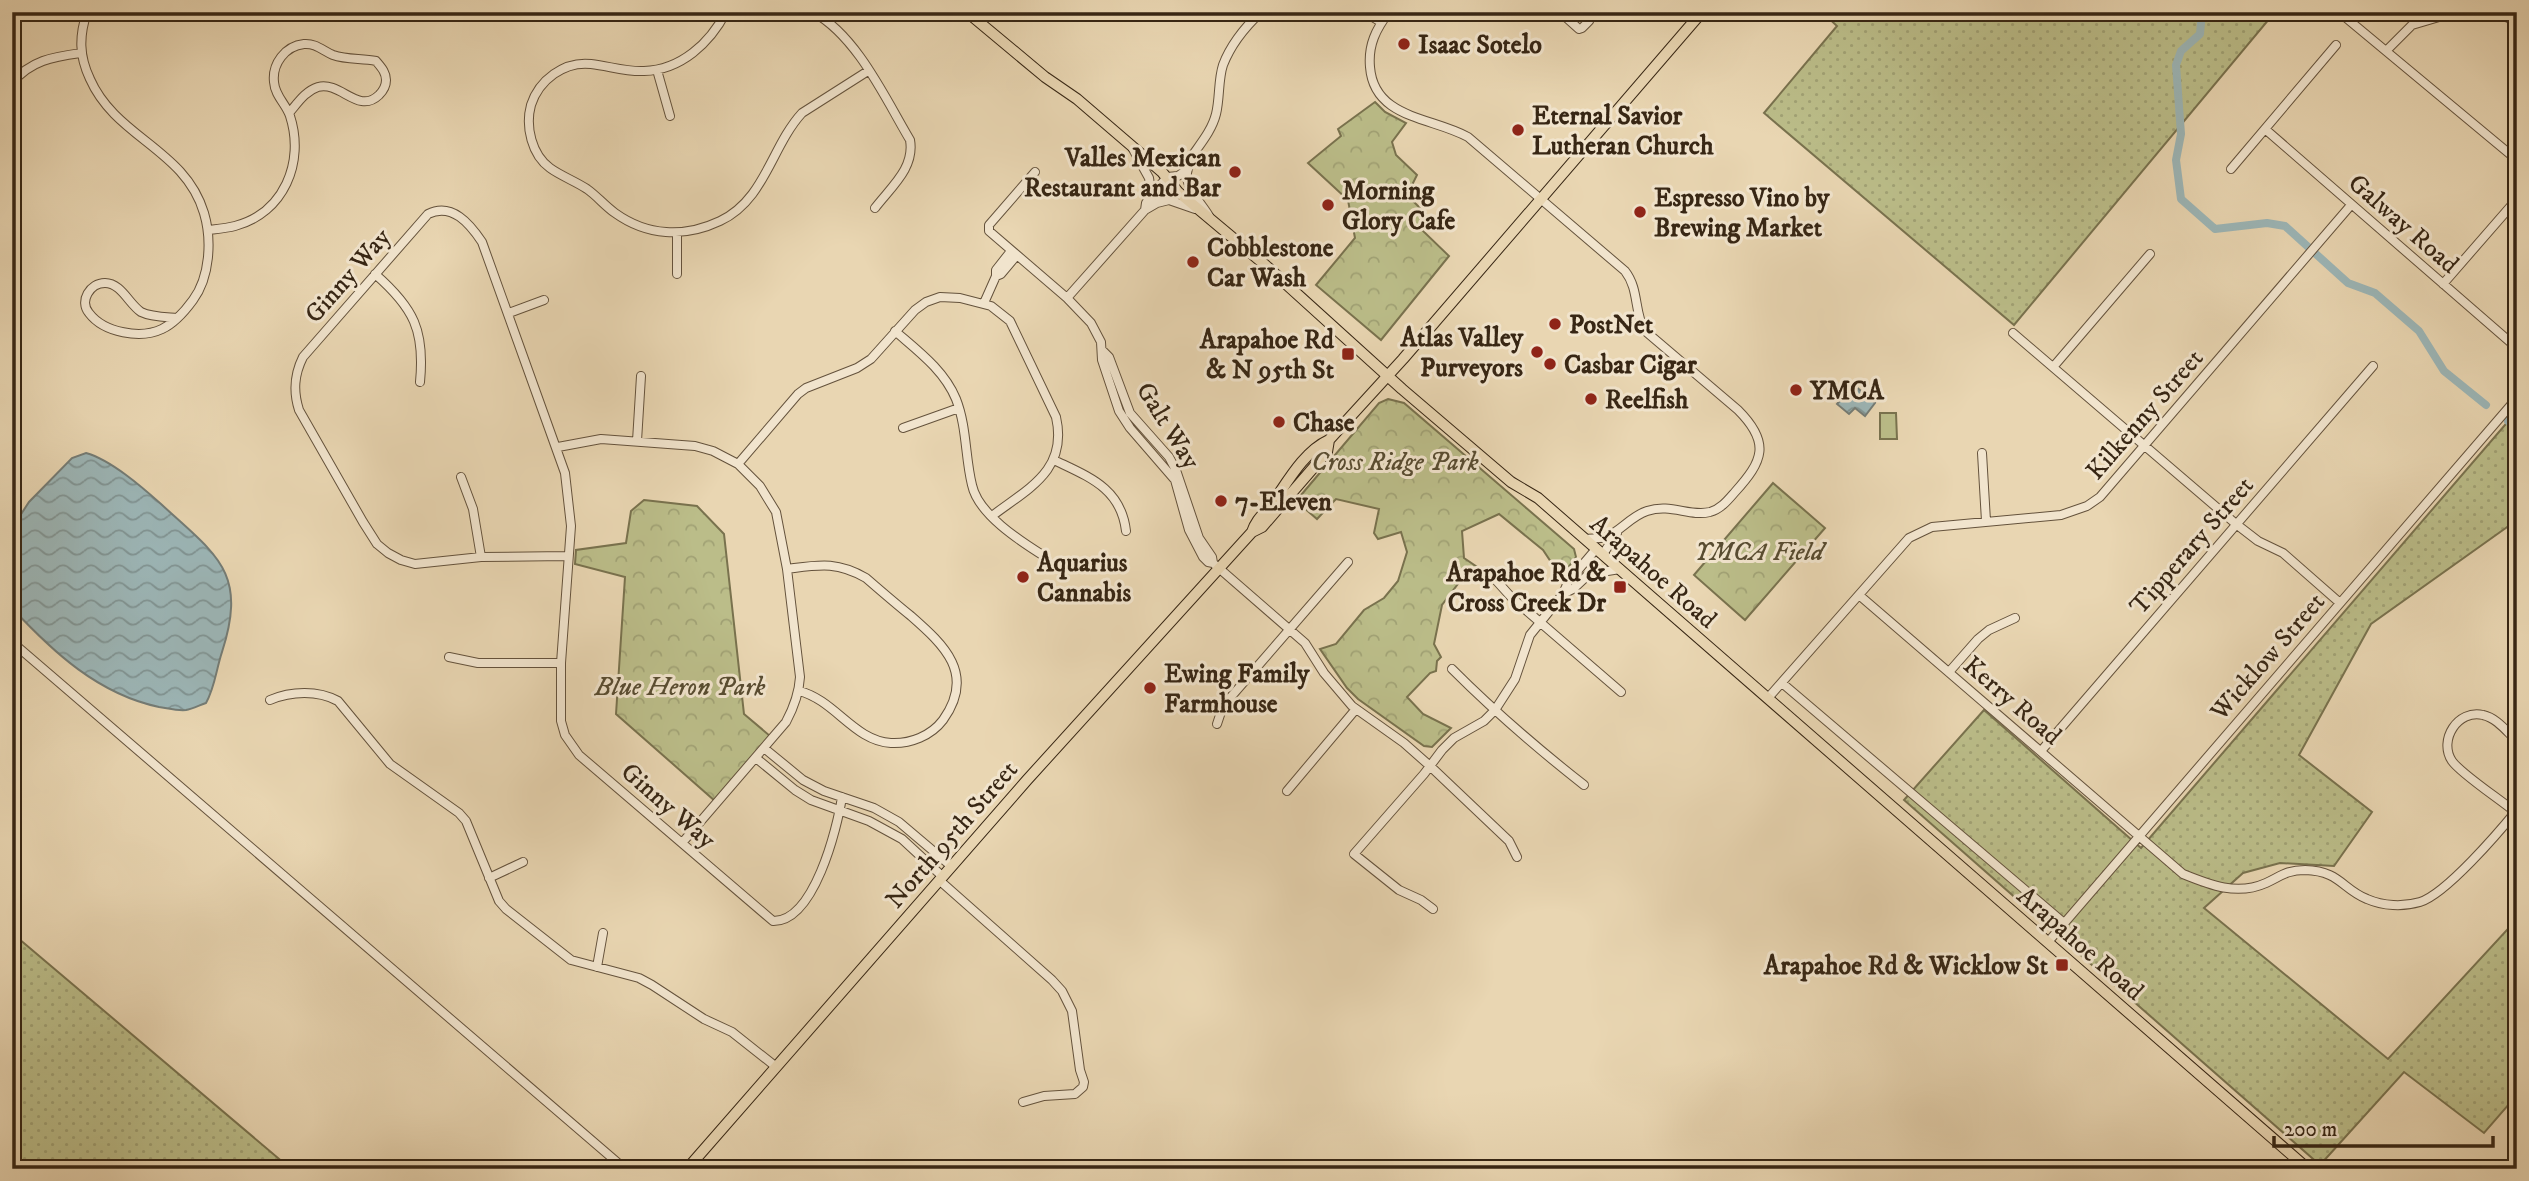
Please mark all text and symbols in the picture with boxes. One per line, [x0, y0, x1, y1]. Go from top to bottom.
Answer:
place label: Isaac Sotelo [1418, 29, 1542, 62]
marker: Isaac Sotelo [1396, 36, 1412, 52]
place label: Eternal Savior Lutheran Church [1532, 100, 1714, 163]
marker: Eternal Savior Lutheran Church [1510, 122, 1526, 138]
place label: Valles Mexican Restaurant and Bar [1024, 142, 1221, 205]
marker: Valles Mexican Restaurant and Bar [1227, 164, 1243, 180]
street label: Galway Road [2341, 167, 2465, 281]
place label: Morning Glory Cafe [1342, 175, 1456, 238]
place label: Espresso Vino by Brewing Market [1654, 182, 1830, 245]
marker: Morning Glory Cafe [1320, 197, 1336, 213]
marker: Espresso Vino by Brewing Market [1632, 204, 1648, 220]
street label: Ginny Way [298, 221, 399, 330]
place label: Cobblestone Car Wash [1207, 232, 1334, 295]
marker: Cobblestone Car Wash [1185, 254, 1201, 270]
place label: PostNet [1569, 309, 1654, 342]
marker: PostNet [1547, 316, 1563, 332]
place label: Atlas Valley Purveyors [1399, 322, 1524, 385]
place label: Arapahoe Rd & N 95th St [1199, 324, 1335, 387]
street label: Kilkenny Street [2079, 343, 2211, 487]
marker: Atlas Valley Purveyors [1529, 344, 1545, 360]
marker: Arapahoe Rd & N 95th St [1340, 346, 1356, 362]
place label: Casbar Cigar [1564, 349, 1697, 382]
marker: Casbar Cigar [1542, 356, 1558, 372]
place label: YMCA [1809, 375, 1885, 408]
street label: Galt Way [1128, 376, 1208, 476]
marker: YMCA [1788, 382, 1804, 398]
place label: Reelfish [1605, 384, 1689, 417]
marker: Reelfish [1583, 391, 1599, 407]
place label: Chase [1293, 407, 1355, 440]
marker: Chase [1271, 414, 1287, 430]
park label: Cross Ridge Park [1311, 446, 1479, 479]
street label: Tipperary Street [2123, 470, 2261, 622]
place label: 7-Eleven [1235, 486, 1332, 519]
marker: 7-Eleven [1213, 493, 1229, 509]
street label: Arapahoe Road [1583, 508, 1723, 636]
park label: YMCA Field [1694, 536, 1827, 569]
place label: Aquarius Cannabis [1036, 547, 1131, 610]
place label: Arapahoe Rd & Cross Creek Dr [1445, 557, 1606, 620]
marker: Aquarius Cannabis [1015, 569, 1031, 585]
marker: Arapahoe Rd & Cross Creek Dr [1612, 579, 1628, 595]
street label: Wicklow Street [2203, 586, 2333, 728]
street label: Kerry Road [1956, 649, 2068, 753]
place label: Ewing Family Farmhouse [1164, 658, 1310, 721]
park label: Blue Heron Park [594, 671, 765, 704]
marker: Ewing Family Farmhouse [1142, 680, 1158, 696]
street label: North 95th Street [879, 754, 1025, 916]
street label: Ginny Way [614, 756, 723, 857]
street label: Arapahoe Road [2010, 880, 2150, 1008]
place label: Arapahoe Rd & Wicklow St [1763, 950, 2049, 983]
marker: Arapahoe Rd & Wicklow St [2054, 957, 2070, 973]
scale bar [2274, 1104, 2492, 1148]
text: 200 m [2284, 1117, 2337, 1143]

